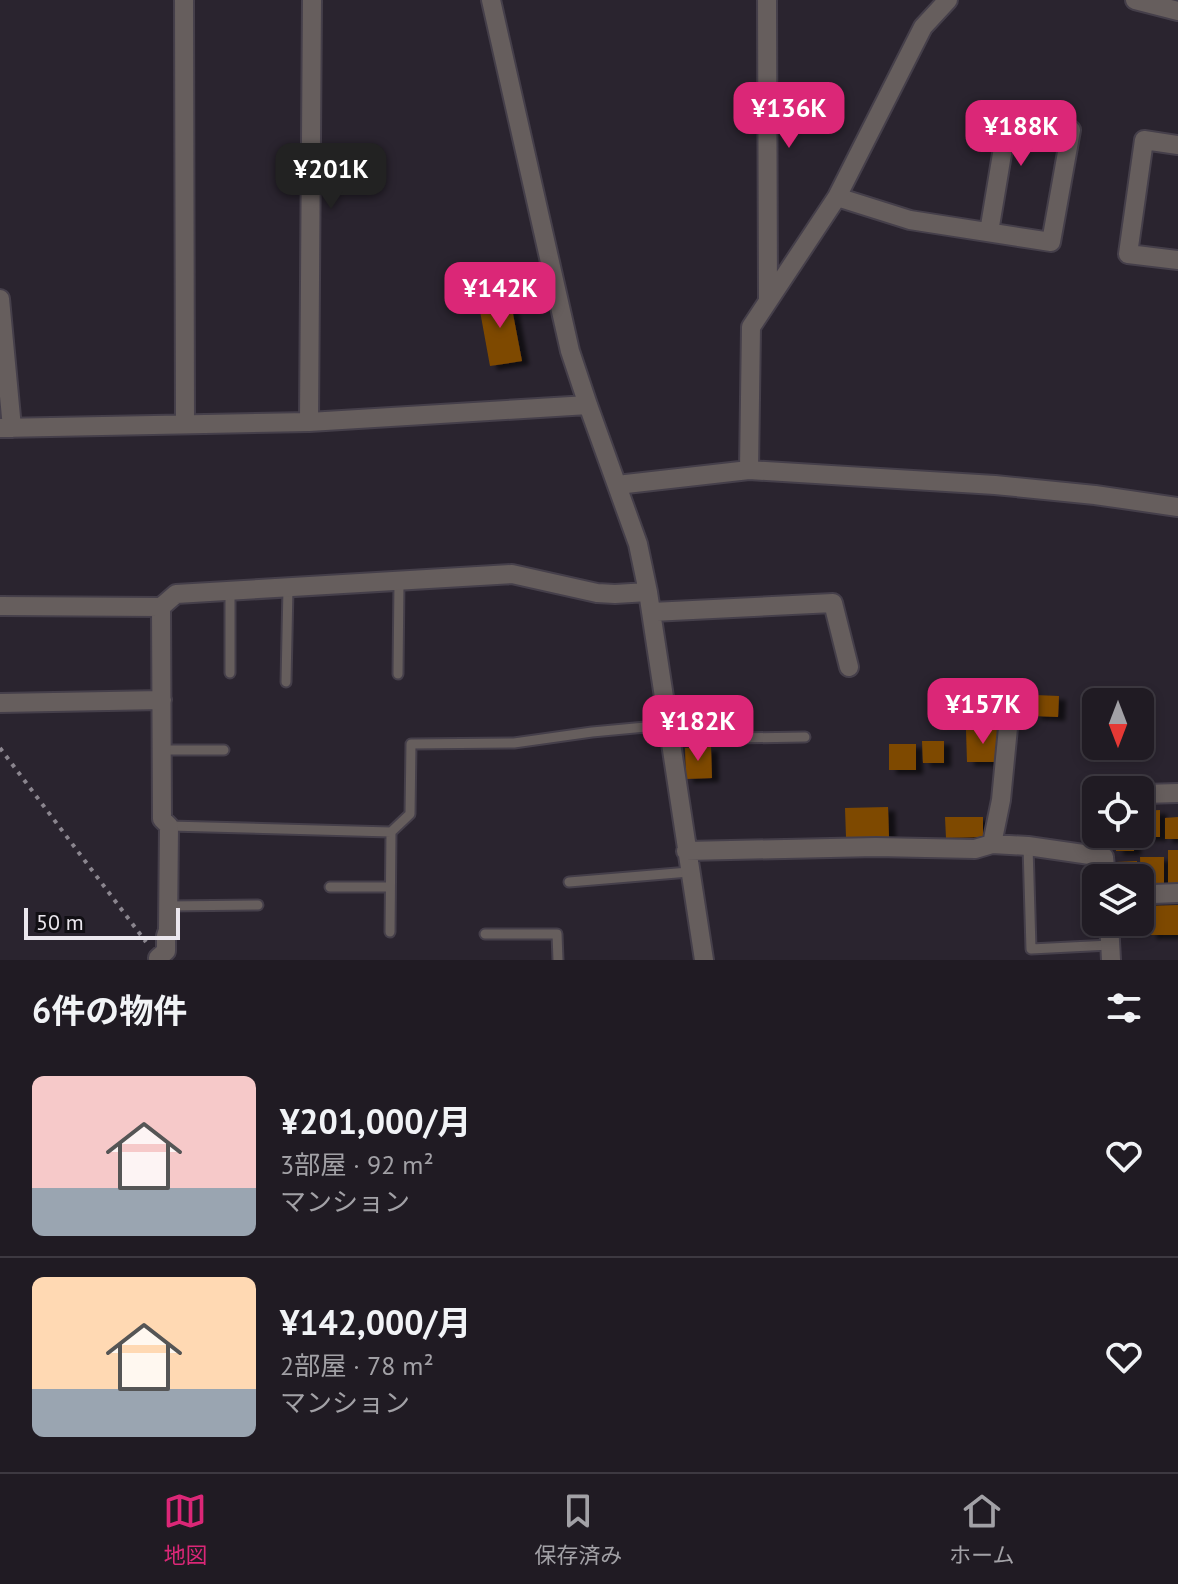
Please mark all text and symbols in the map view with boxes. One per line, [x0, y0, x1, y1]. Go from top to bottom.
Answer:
pin: ¥136K [733, 82, 845, 150]
text: ¥136K [751, 91, 827, 124]
pin: ¥188K [965, 100, 1077, 168]
text: ¥188K [983, 109, 1059, 142]
pin: ¥201K [275, 143, 387, 211]
text: ¥201K [293, 152, 369, 185]
pin: ¥142K [444, 262, 556, 330]
text: ¥142K [462, 271, 538, 304]
pin: ¥157K [927, 678, 1039, 746]
text: ¥157K [945, 687, 1021, 720]
north arrow [1082, 688, 1154, 760]
map controls [1082, 688, 1154, 936]
pin: ¥182K [642, 695, 754, 763]
text: ¥182K [660, 704, 736, 737]
button: locate [1082, 776, 1154, 848]
button: layers [1082, 864, 1154, 936]
scale bar [24, 904, 180, 940]
text: 50 m [36, 908, 84, 936]
icon: filters [1102, 986, 1146, 1030]
text: 6件の物件 [32, 988, 187, 1032]
text: ¥201,000/月 [280, 1099, 471, 1143]
icon: home [96, 1108, 192, 1204]
icon: heart [1102, 1134, 1146, 1178]
text: 3部屋 · 92 m² [280, 1148, 434, 1181]
text: マンション [280, 1185, 410, 1218]
text: ¥142,000/月 [280, 1300, 471, 1344]
icon: home [96, 1309, 192, 1405]
icon: heart [1102, 1335, 1146, 1379]
text: 2部屋 · 78 m² [280, 1349, 434, 1382]
text: マンション [280, 1386, 410, 1419]
tab: 地図 [163, 1489, 207, 1569]
tab: 保存済み [534, 1489, 622, 1569]
tab: ホーム [949, 1489, 1015, 1569]

